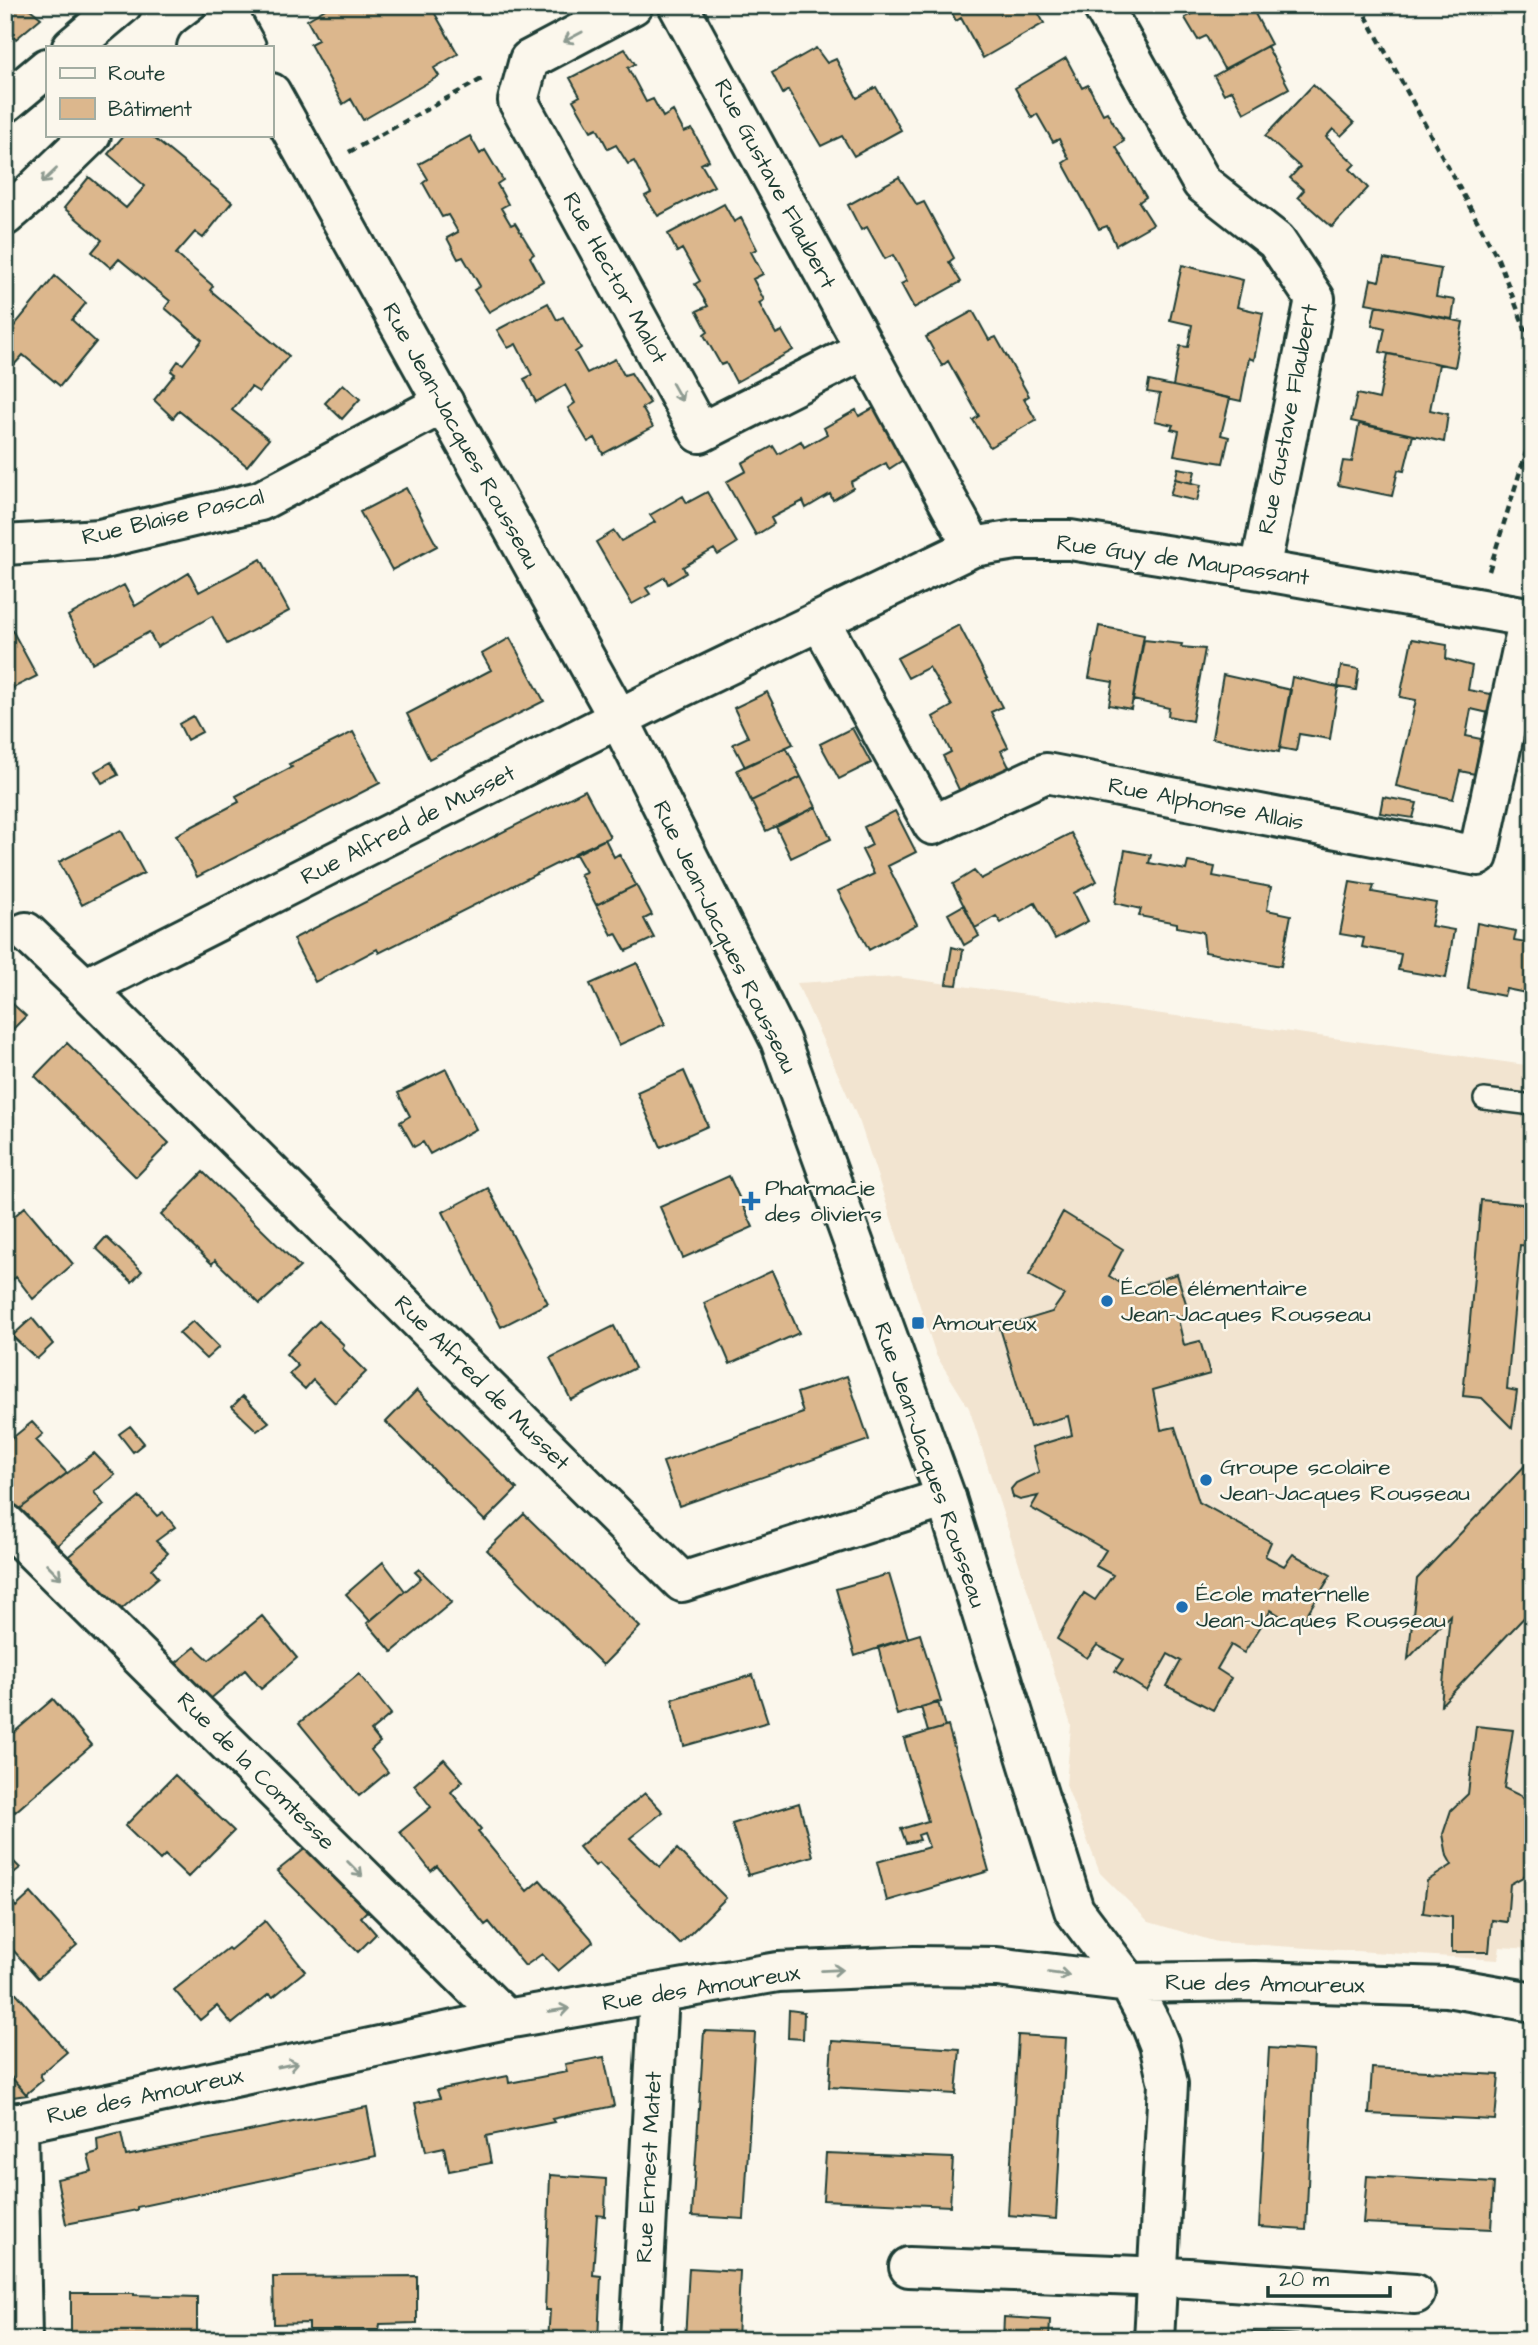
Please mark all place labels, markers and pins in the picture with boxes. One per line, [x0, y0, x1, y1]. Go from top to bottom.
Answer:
place label: Pharmacie des oliviers [765, 1172, 882, 1230]
marker: Pharmacie des oliviers [743, 1193, 759, 1209]
place label: École élémentaire Jean-Jacques Rousseau [1121, 1272, 1371, 1330]
marker: École élémentaire Jean-Jacques Rousseau [1099, 1293, 1115, 1309]
place label: Amoureux [932, 1307, 1037, 1339]
marker: Amoureux [910, 1315, 926, 1331]
place label: Groupe scolaire Jean-Jacques Rousseau [1220, 1451, 1470, 1509]
marker: Groupe scolaire Jean-Jacques Rousseau [1198, 1472, 1214, 1488]
place label: École maternelle Jean-Jacques Rousseau [1196, 1578, 1446, 1636]
marker: École maternelle Jean-Jacques Rousseau [1174, 1599, 1190, 1615]

